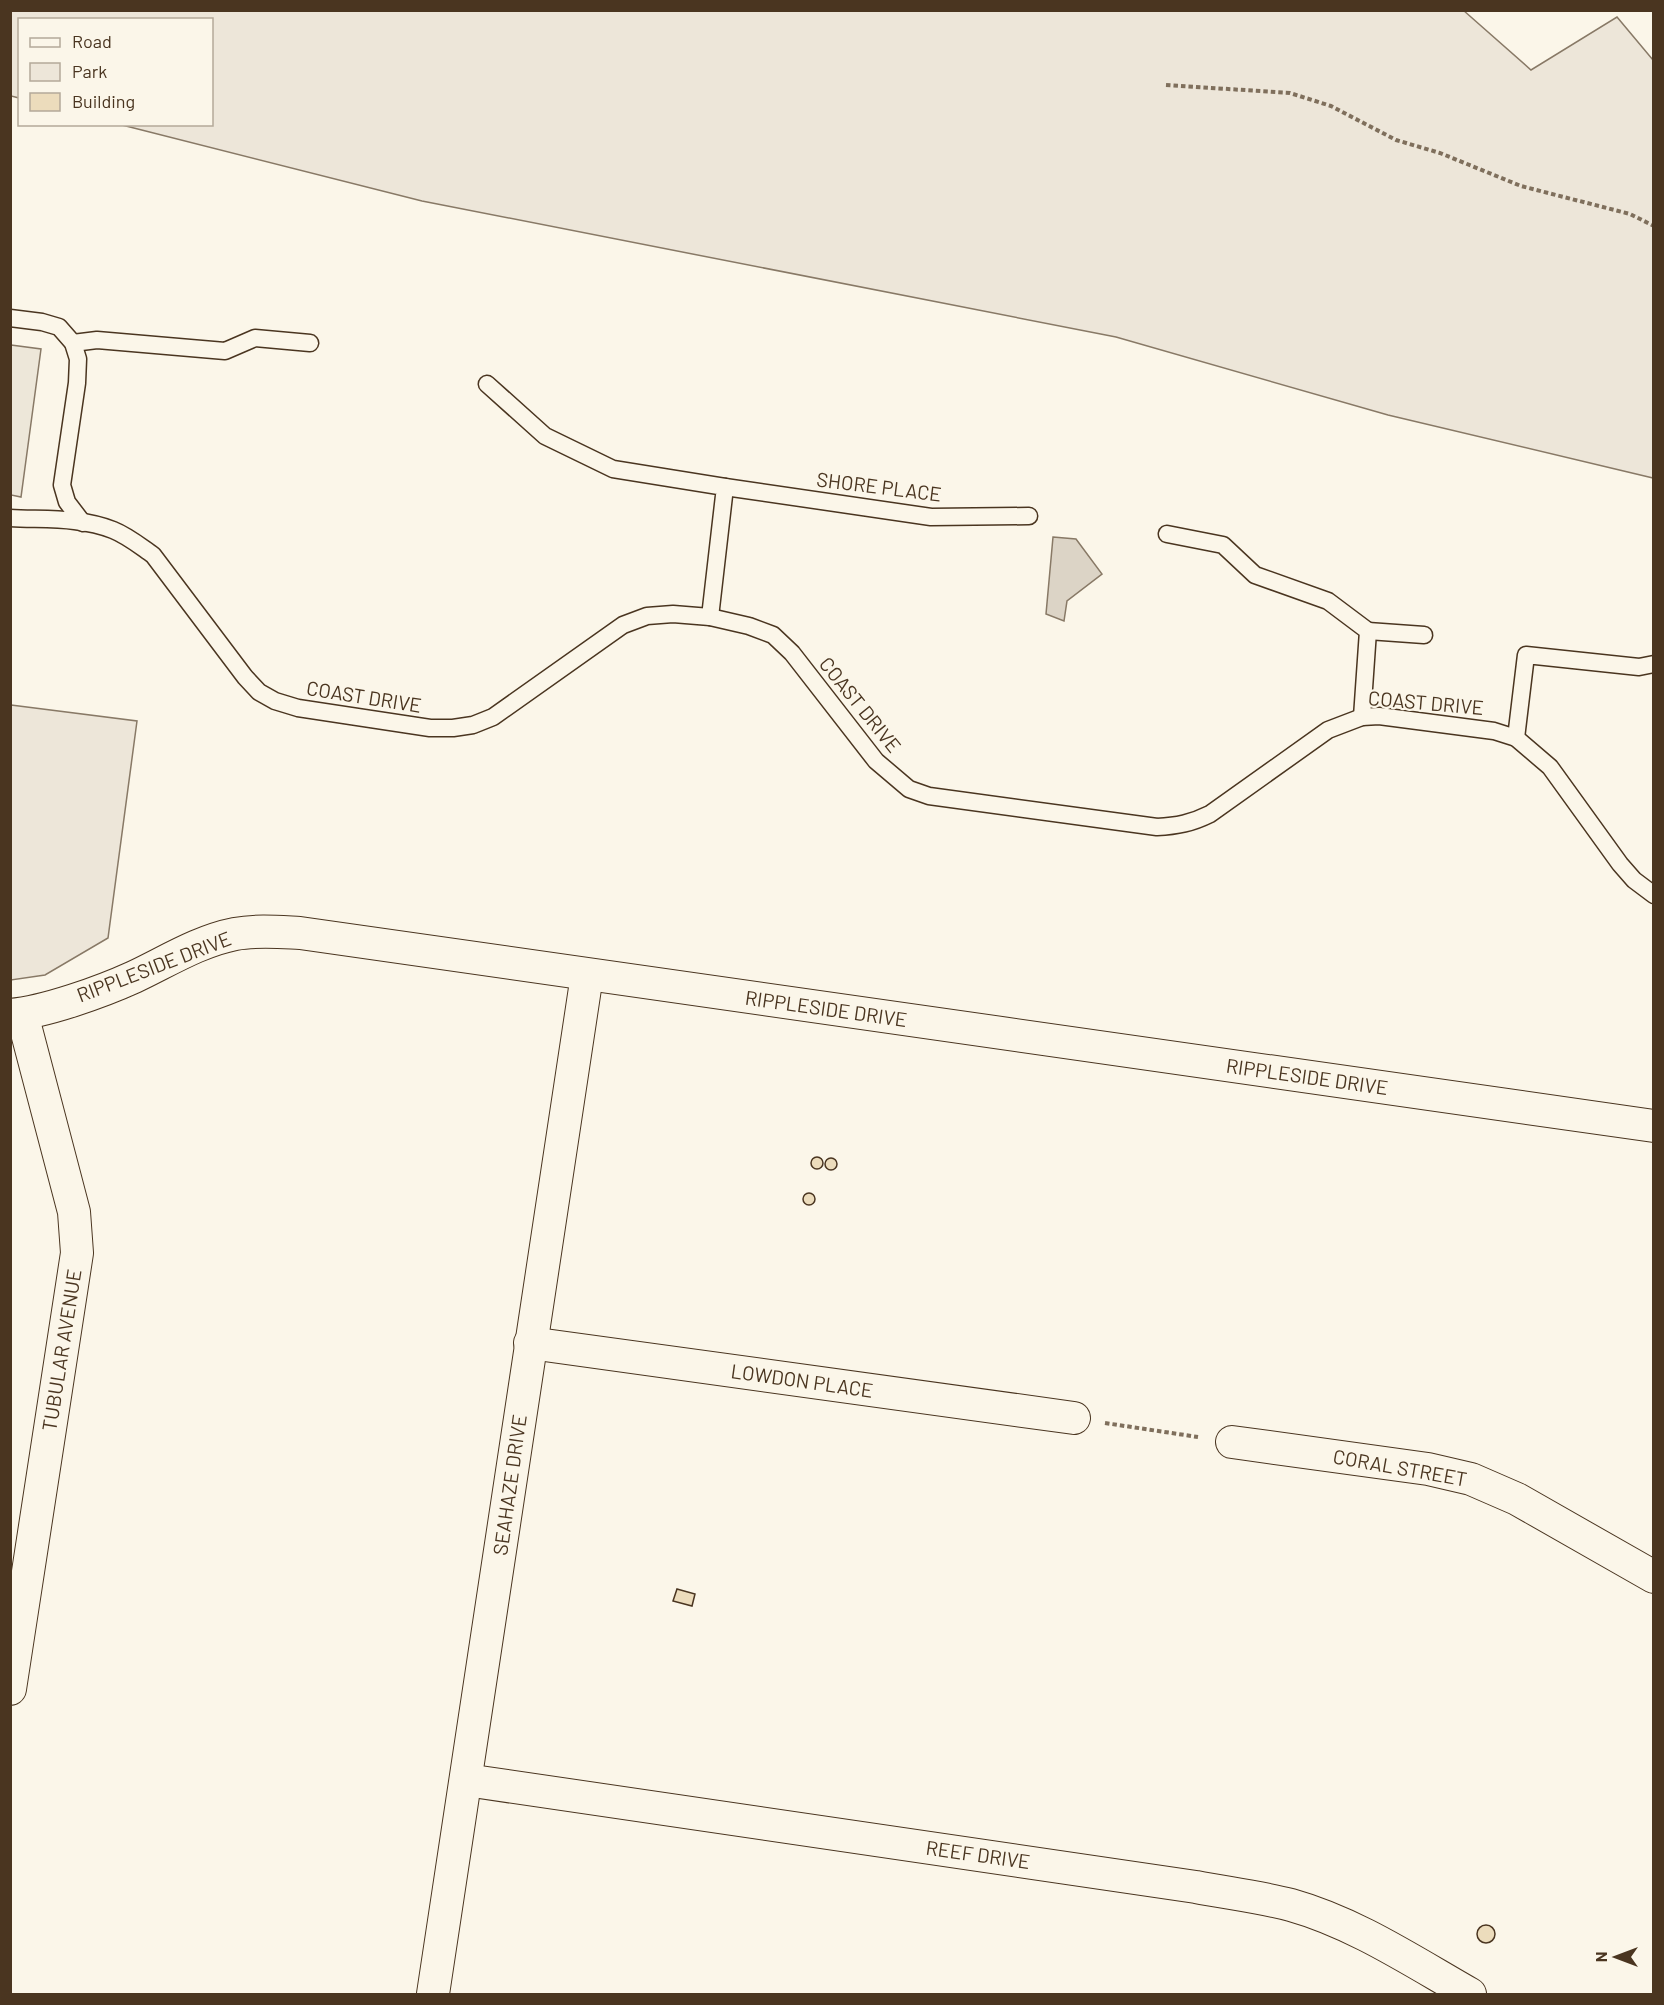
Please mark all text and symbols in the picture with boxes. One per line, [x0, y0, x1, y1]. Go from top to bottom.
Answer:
legend [18, 18, 213, 126]
text: Road [72, 30, 112, 52]
text: Park [72, 60, 107, 82]
text: Building [72, 90, 135, 112]
street label: SHORE PLACE [815, 466, 943, 506]
street label: COAST DRIVE [815, 652, 907, 757]
street label: COAST DRIVE [305, 675, 423, 717]
street label: COAST DRIVE [1367, 685, 1485, 719]
street label: RIPPLESIDE DRIVE [73, 926, 234, 1007]
street label: RIPPLESIDE DRIVE [744, 985, 909, 1031]
street label: RIPPLESIDE DRIVE [1225, 1053, 1390, 1099]
street label: TUBULAR AVENUE [36, 1267, 86, 1433]
street label: LOWDON PLACE [729, 1358, 875, 1402]
street label: SEAHAZE DRIVE [487, 1413, 531, 1557]
street label: CORAL STREET [1331, 1443, 1469, 1491]
street label: REEF DRIVE [924, 1835, 1032, 1873]
north arrow [1586, 1927, 1646, 1987]
text: N [1591, 1952, 1610, 1962]

